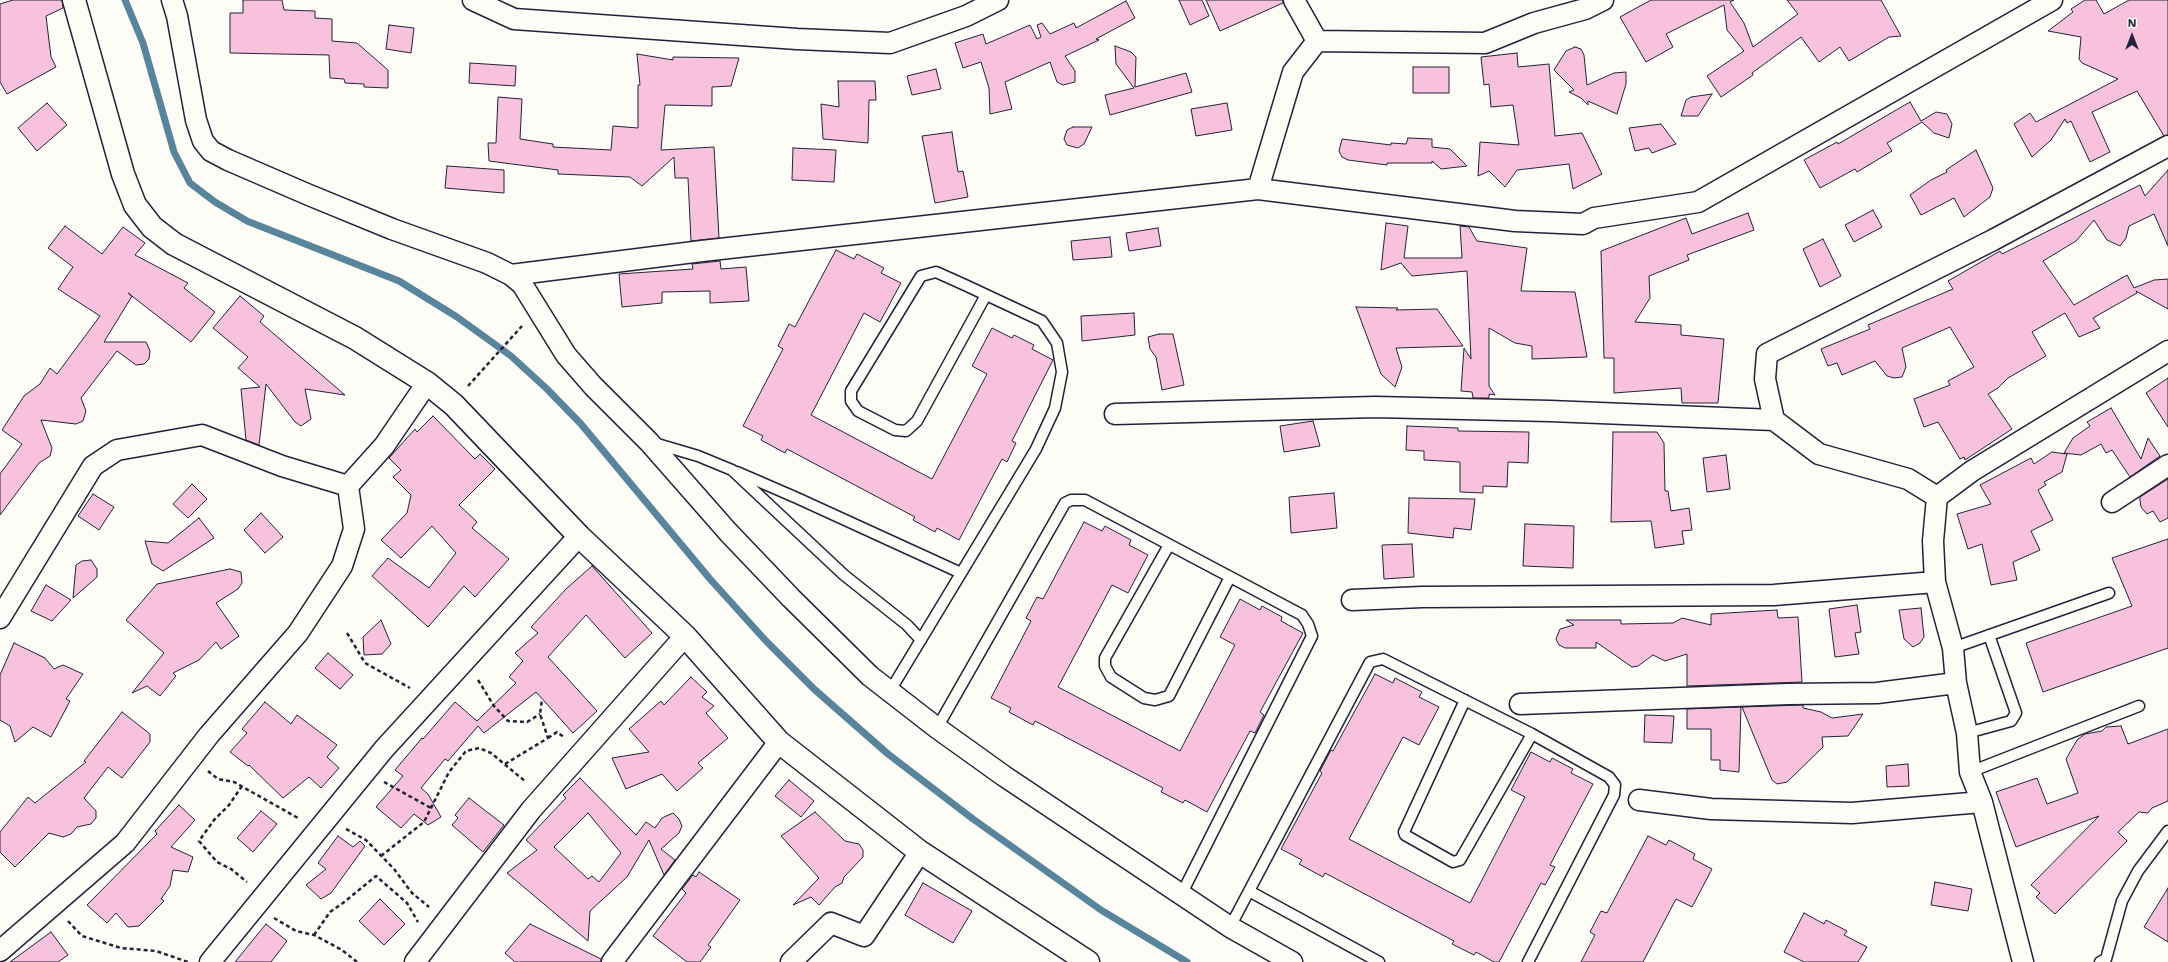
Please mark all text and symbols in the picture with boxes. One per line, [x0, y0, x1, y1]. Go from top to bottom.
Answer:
north arrow [2112, 16, 2152, 56]
text: N [2128, 16, 2136, 31]

